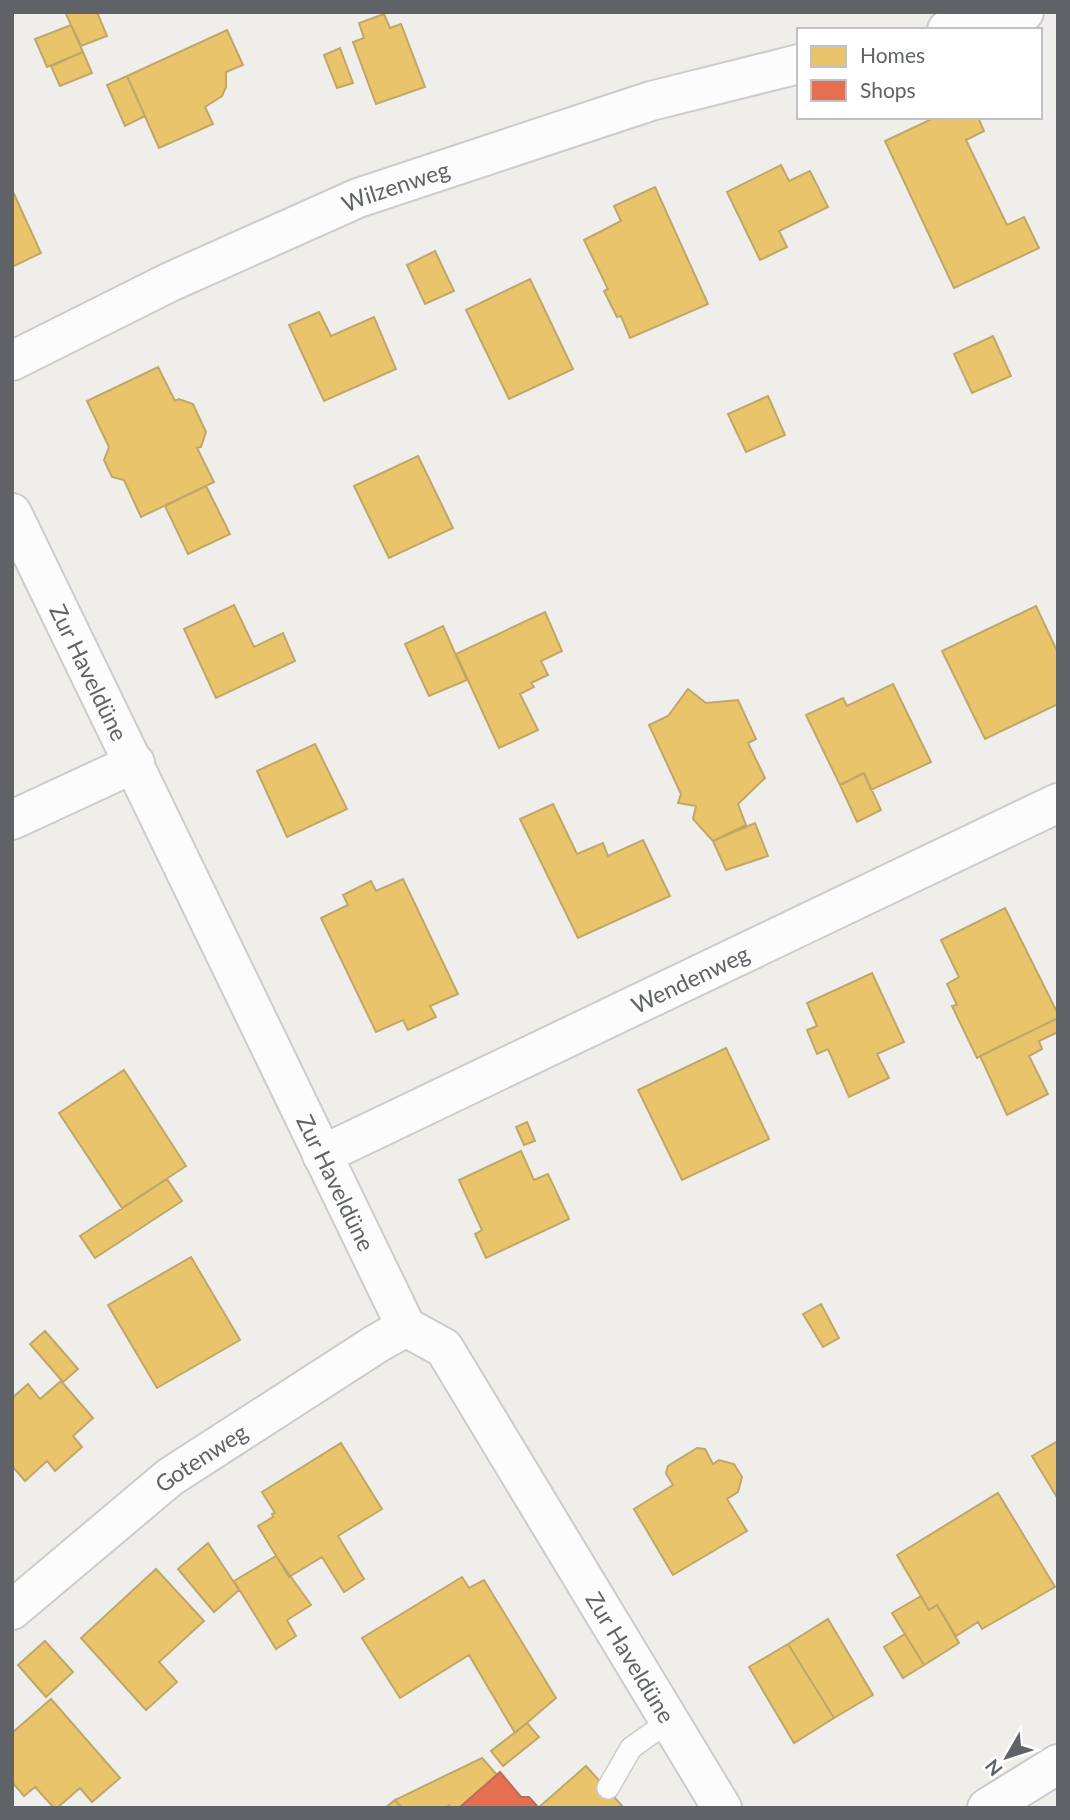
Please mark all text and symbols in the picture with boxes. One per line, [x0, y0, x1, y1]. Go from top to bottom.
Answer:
legend [797, 28, 1042, 119]
text: Homes [860, 42, 925, 67]
text: Shops [860, 77, 916, 102]
street label: Wilzenweg [337, 155, 453, 218]
street label: Zur Haveldüne [44, 600, 134, 745]
street label: Wendenweg [627, 939, 754, 1019]
street label: Zur Haveldüne [291, 1110, 381, 1255]
street label: Gotenweg [149, 1417, 252, 1498]
street label: Zur Haveldüne [581, 1587, 681, 1728]
north arrow [972, 1722, 1042, 1792]
text: N [980, 1755, 1007, 1781]

